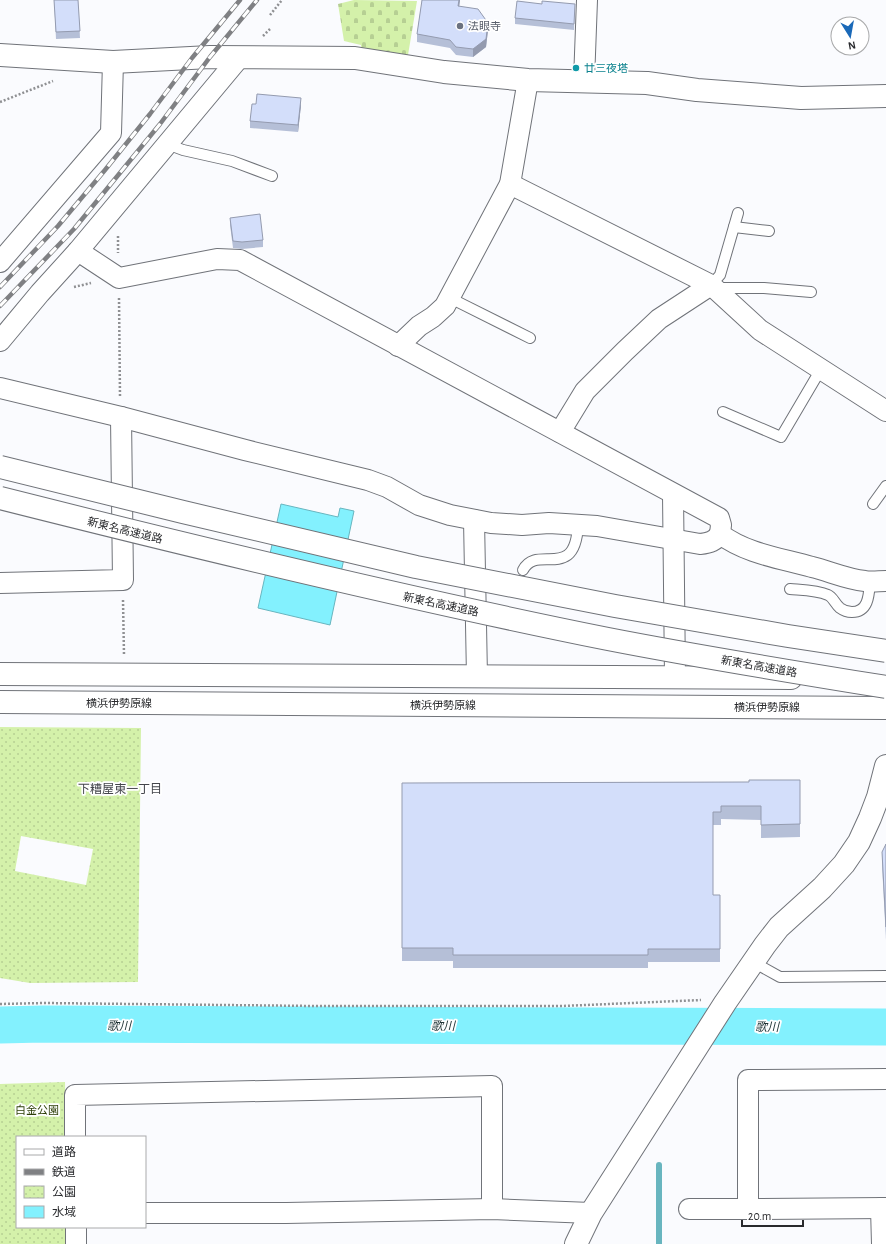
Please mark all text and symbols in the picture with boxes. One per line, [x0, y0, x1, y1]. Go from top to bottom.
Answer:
north arrow [830, 16, 870, 56]
marker: 法眼寺 [455, 21, 465, 31]
place label: 法眼寺 [468, 21, 501, 32]
text: N [847, 39, 857, 51]
marker: 廿三夜塔 [571, 63, 581, 73]
place label: 廿三夜塔 [584, 63, 628, 74]
street label: 新東名高速道路 [86, 515, 164, 545]
street label: 新東名高速道路 [402, 590, 480, 618]
street label: 新東名高速道路 [720, 653, 798, 679]
street label: 横浜伊勢原線 [86, 697, 152, 709]
street label: 横浜伊勢原線 [410, 699, 476, 711]
street label: 横浜伊勢原線 [734, 701, 800, 713]
district label: 下糟屋東一丁目 [78, 782, 162, 795]
water label: 歌川 [107, 1019, 133, 1032]
water label: 歌川 [431, 1019, 457, 1032]
water label: 歌川 [755, 1020, 781, 1033]
park label: 白金公園 [15, 1104, 59, 1116]
legend [16, 1136, 146, 1228]
text: 道路 [52, 1145, 76, 1158]
text: 鉄道 [52, 1165, 76, 1178]
text: 公園 [52, 1186, 76, 1198]
scale bar [742, 1202, 803, 1228]
text: 水域 [52, 1206, 76, 1218]
text: 20 m [748, 1210, 771, 1222]

